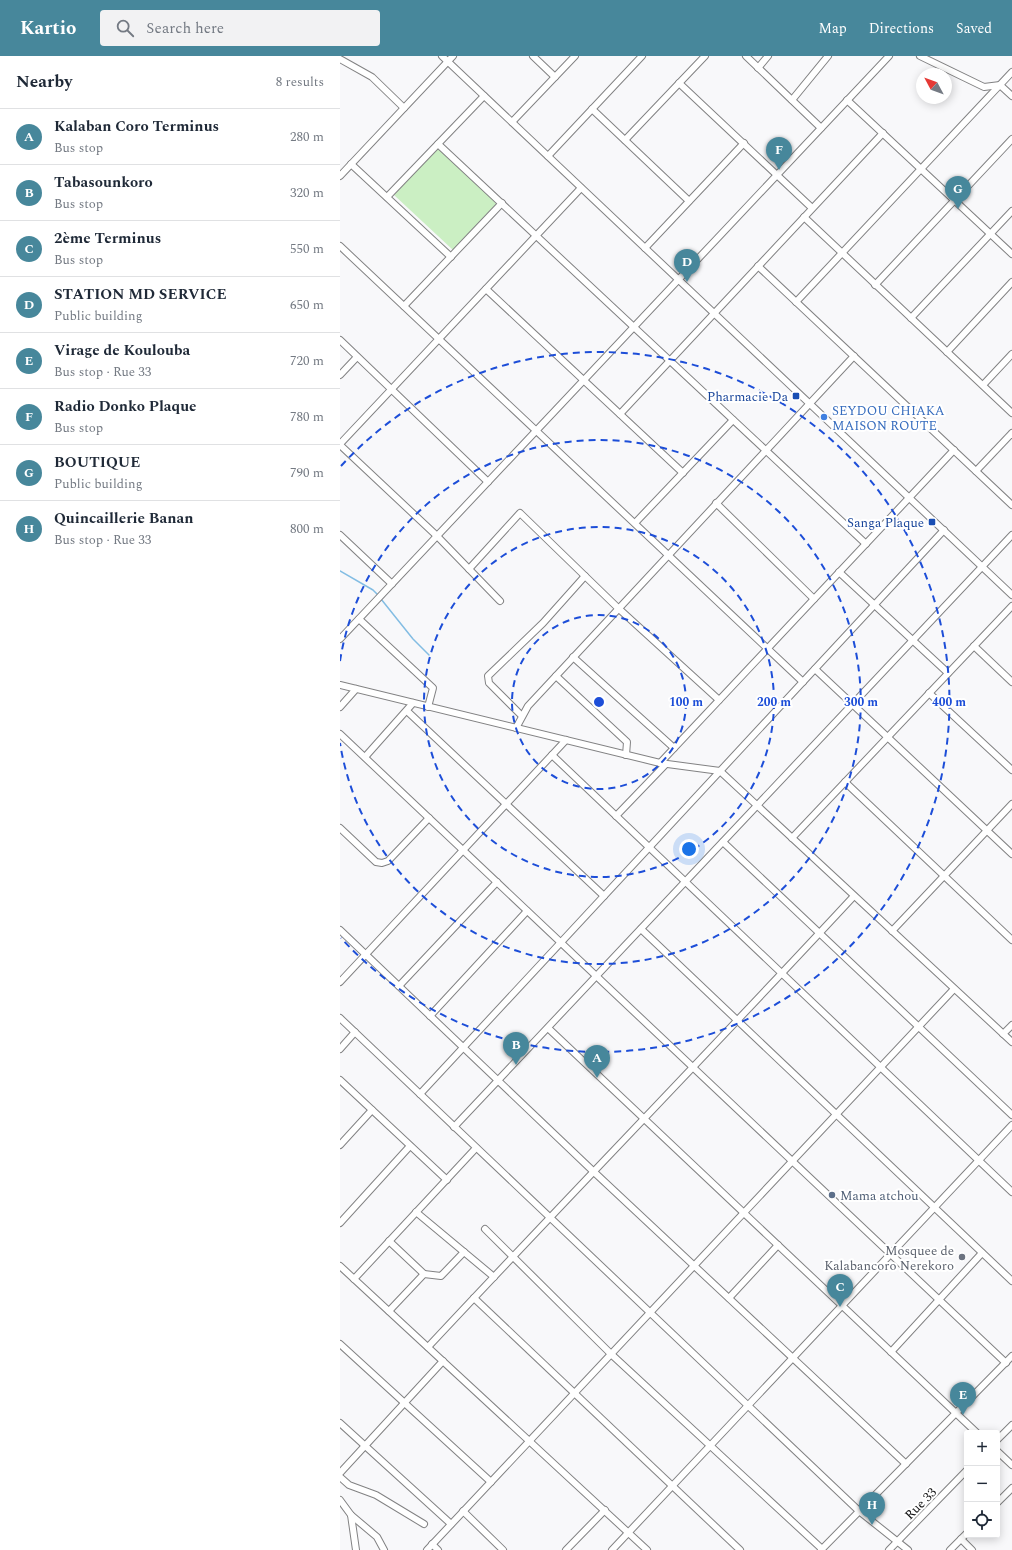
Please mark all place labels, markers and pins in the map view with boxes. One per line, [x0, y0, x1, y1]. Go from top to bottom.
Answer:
pin: F [766, 137, 792, 170]
pin: G [945, 176, 971, 209]
pin: D [674, 249, 700, 282]
place label: Pharmacie Da [707, 387, 789, 407]
marker: Pharmacie Da [791, 391, 801, 401]
place label: SEYDOU CHIAKA MAISON ROUTE [832, 401, 945, 436]
marker: SEYDOU CHIAKA MAISON ROUTE [819, 412, 829, 422]
place label: Sanga Plaque [847, 513, 924, 533]
marker: Sanga Plaque [927, 517, 937, 527]
centre of rings [592, 695, 606, 709]
pin: B [503, 1032, 529, 1065]
pin: A [584, 1045, 610, 1078]
place label: Mama atchou [840, 1186, 919, 1206]
marker: Mama atchou [827, 1190, 837, 1200]
place label: Mosquee de Kalabancoro Nerekoro [824, 1241, 954, 1276]
marker: Mosquee de Kalabancoro Nerekoro [957, 1252, 967, 1262]
pin: C [827, 1274, 853, 1307]
pin: E [950, 1382, 976, 1415]
pin: H [859, 1492, 885, 1525]

